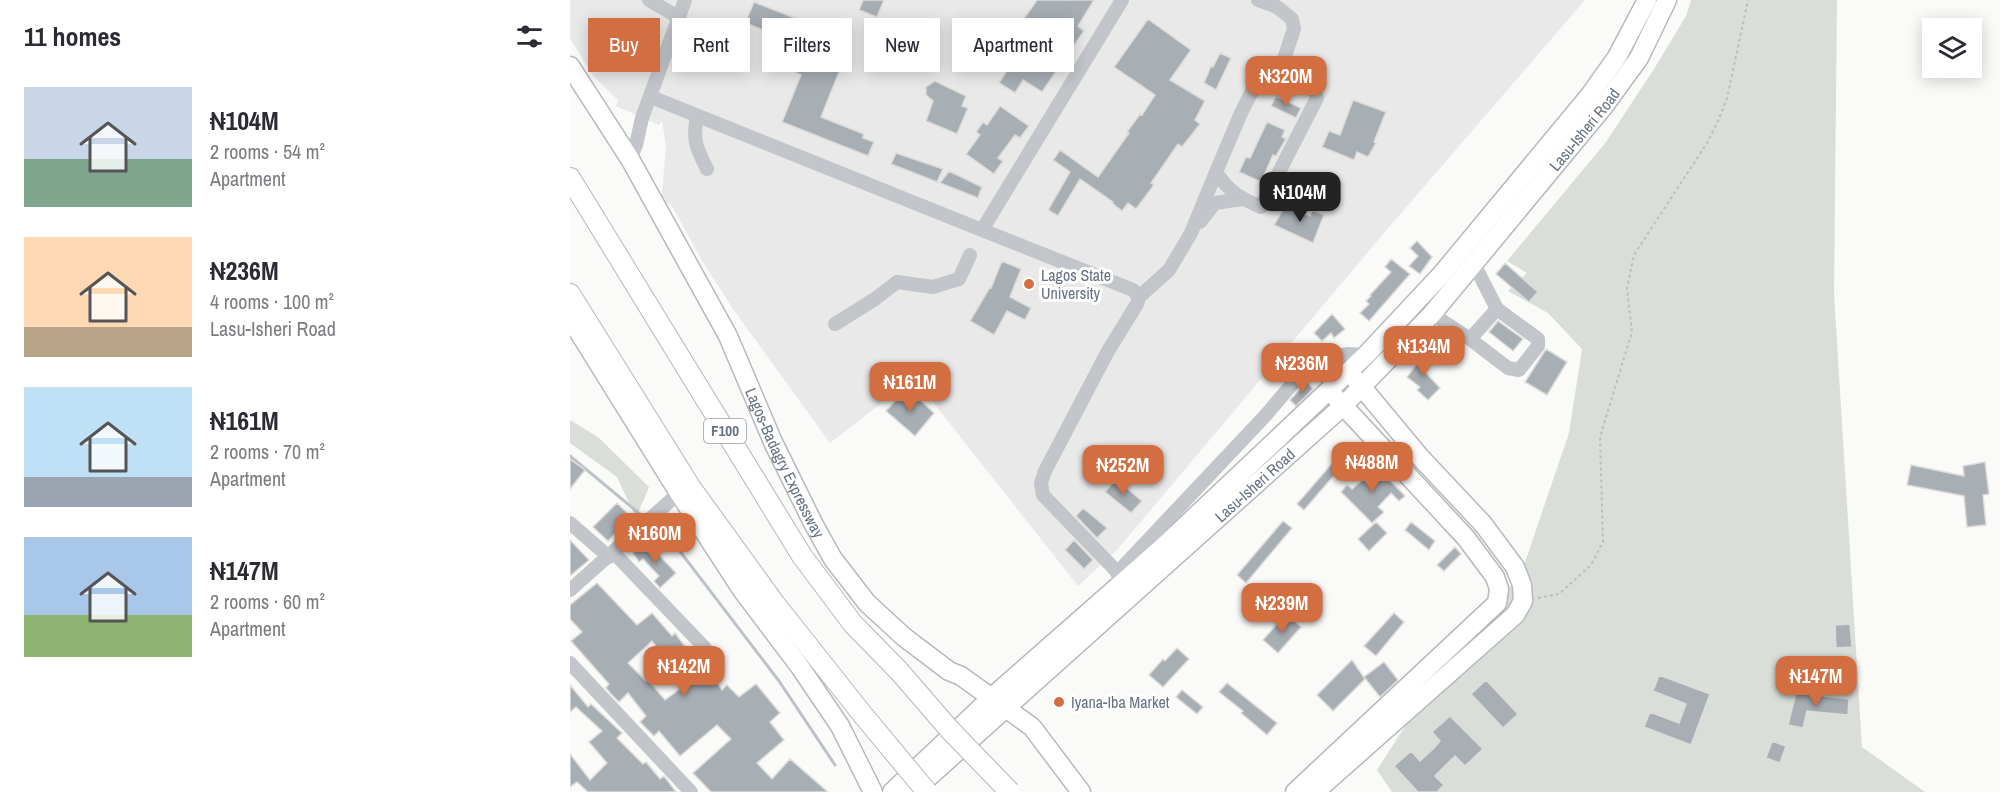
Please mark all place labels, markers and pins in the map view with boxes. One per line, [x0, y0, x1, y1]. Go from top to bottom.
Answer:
pin: ₦320M [1244, 56, 1328, 107]
pin: ₦104M [1258, 172, 1342, 223]
place label: Lagos State University [1041, 264, 1111, 304]
marker: Lagos State University [1022, 277, 1036, 291]
pin: ₦134M [1382, 326, 1466, 377]
pin: ₦236M [1260, 343, 1344, 394]
pin: ₦161M [868, 362, 952, 413]
pin: ₦488M [1330, 442, 1414, 493]
pin: ₦252M [1081, 445, 1165, 496]
pin: ₦160M [613, 513, 697, 564]
pin: ₦239M [1240, 583, 1324, 634]
pin: ₦142M [642, 646, 726, 697]
pin: ₦147M [1774, 656, 1858, 707]
place label: Iyana-Iba Market [1071, 691, 1170, 713]
marker: Iyana-Iba Market [1052, 695, 1066, 709]

